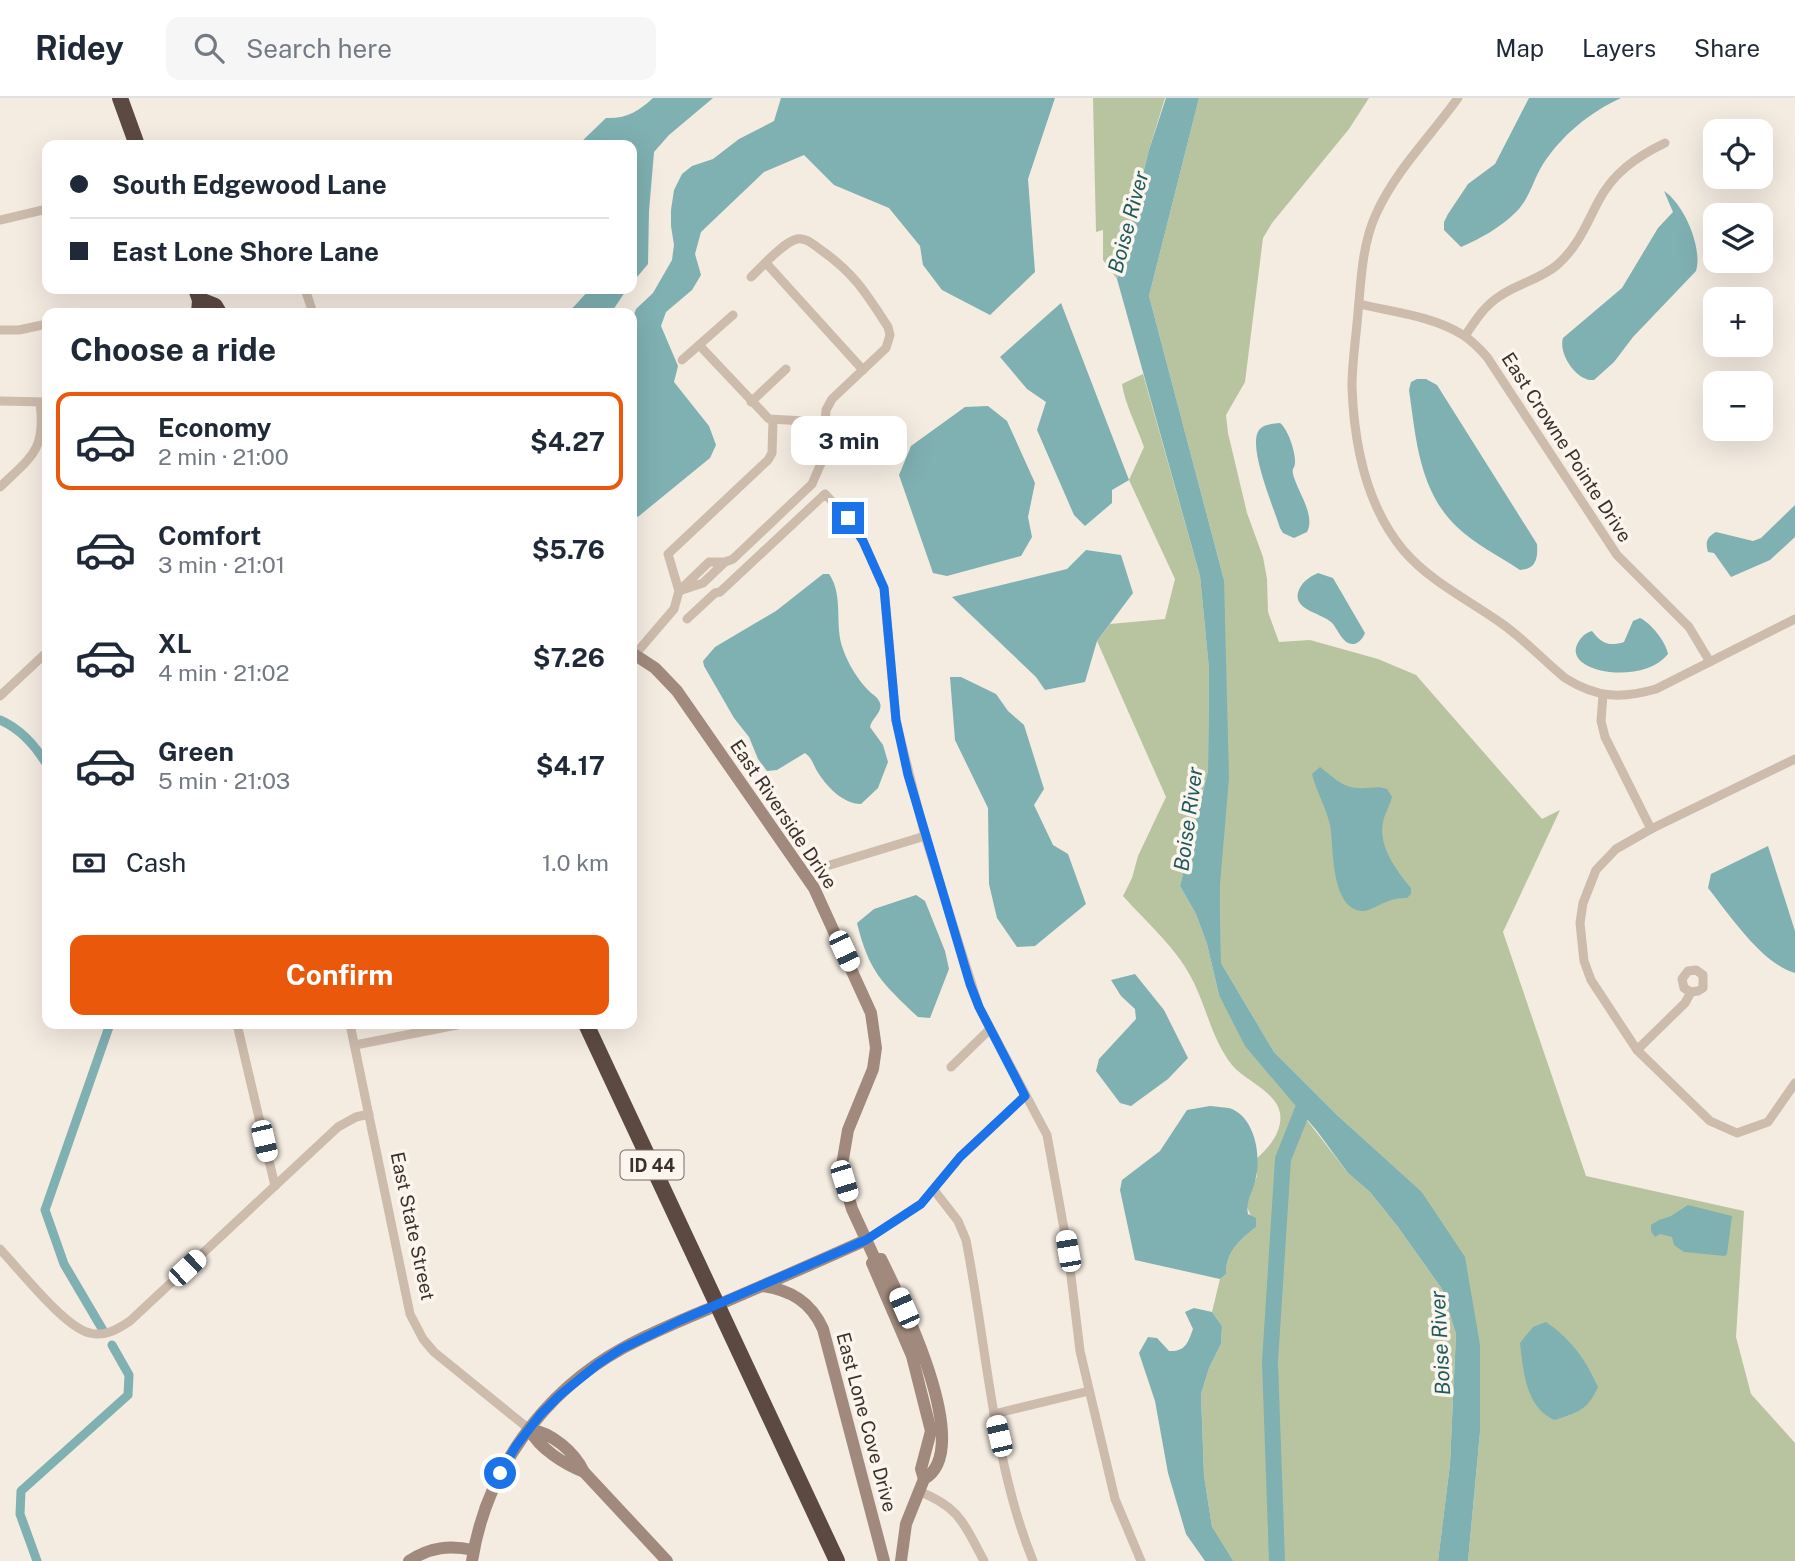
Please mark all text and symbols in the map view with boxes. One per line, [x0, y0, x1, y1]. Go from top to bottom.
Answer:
search box [166, 17, 656, 80]
text: Ridey [35, 29, 124, 67]
icon: search [190, 29, 228, 67]
text: Search here [246, 33, 392, 64]
text: Map [1495, 34, 1544, 62]
text: Layers [1582, 34, 1656, 62]
text: Share [1694, 34, 1760, 62]
map controls [1703, 119, 1773, 441]
button: locate [1703, 119, 1773, 189]
water label: Boise River [1102, 167, 1154, 276]
text: South Edgewood Lane [112, 169, 387, 200]
button: layers [1703, 203, 1773, 273]
text: East Lone Shore Lane [112, 236, 379, 267]
button: + [1703, 287, 1773, 357]
text: Choose a ride [70, 331, 276, 368]
street label: East Crowne Pointe Drive [1497, 348, 1637, 546]
button: − [1703, 371, 1773, 441]
icon: car [74, 410, 137, 473]
text: Economy [158, 412, 271, 443]
callout: 3 min [790, 416, 906, 466]
text: $4.27 [530, 426, 605, 457]
text: 3 min [819, 427, 879, 454]
text: 2 min · 21:00 [158, 443, 289, 470]
route end [832, 502, 864, 534]
icon: car [74, 518, 137, 581]
text: Comfort [158, 520, 261, 551]
text: $5.76 [532, 534, 605, 565]
text: 3 min · 21:01 [158, 551, 285, 578]
icon: car [74, 626, 137, 689]
text: XL [158, 628, 192, 659]
text: $7.26 [533, 642, 605, 673]
text: 4 min · 21:02 [158, 659, 289, 686]
icon: car [74, 734, 137, 797]
street label: East Riverside Drive [726, 735, 842, 893]
text: Green [158, 736, 234, 767]
text: $4.17 [536, 750, 605, 781]
water label: Boise River [1168, 764, 1208, 873]
text: 5 min · 21:03 [158, 767, 290, 794]
icon: cash [70, 844, 108, 882]
text: Cash [126, 847, 186, 878]
text: 1.0 km [542, 849, 609, 876]
car [826, 928, 863, 974]
button: Confirm [70, 935, 609, 1015]
car [250, 1118, 279, 1164]
street label: East State Street [387, 1150, 439, 1302]
road number: ID 44 [620, 1150, 684, 1180]
car [828, 1158, 861, 1204]
car [1055, 1228, 1082, 1274]
car [165, 1246, 210, 1290]
car [886, 1285, 923, 1331]
water label: Boise River [1425, 1289, 1455, 1396]
street label: East Lone Cove Drive [832, 1330, 902, 1514]
car [985, 1413, 1014, 1459]
route start [484, 1457, 516, 1489]

